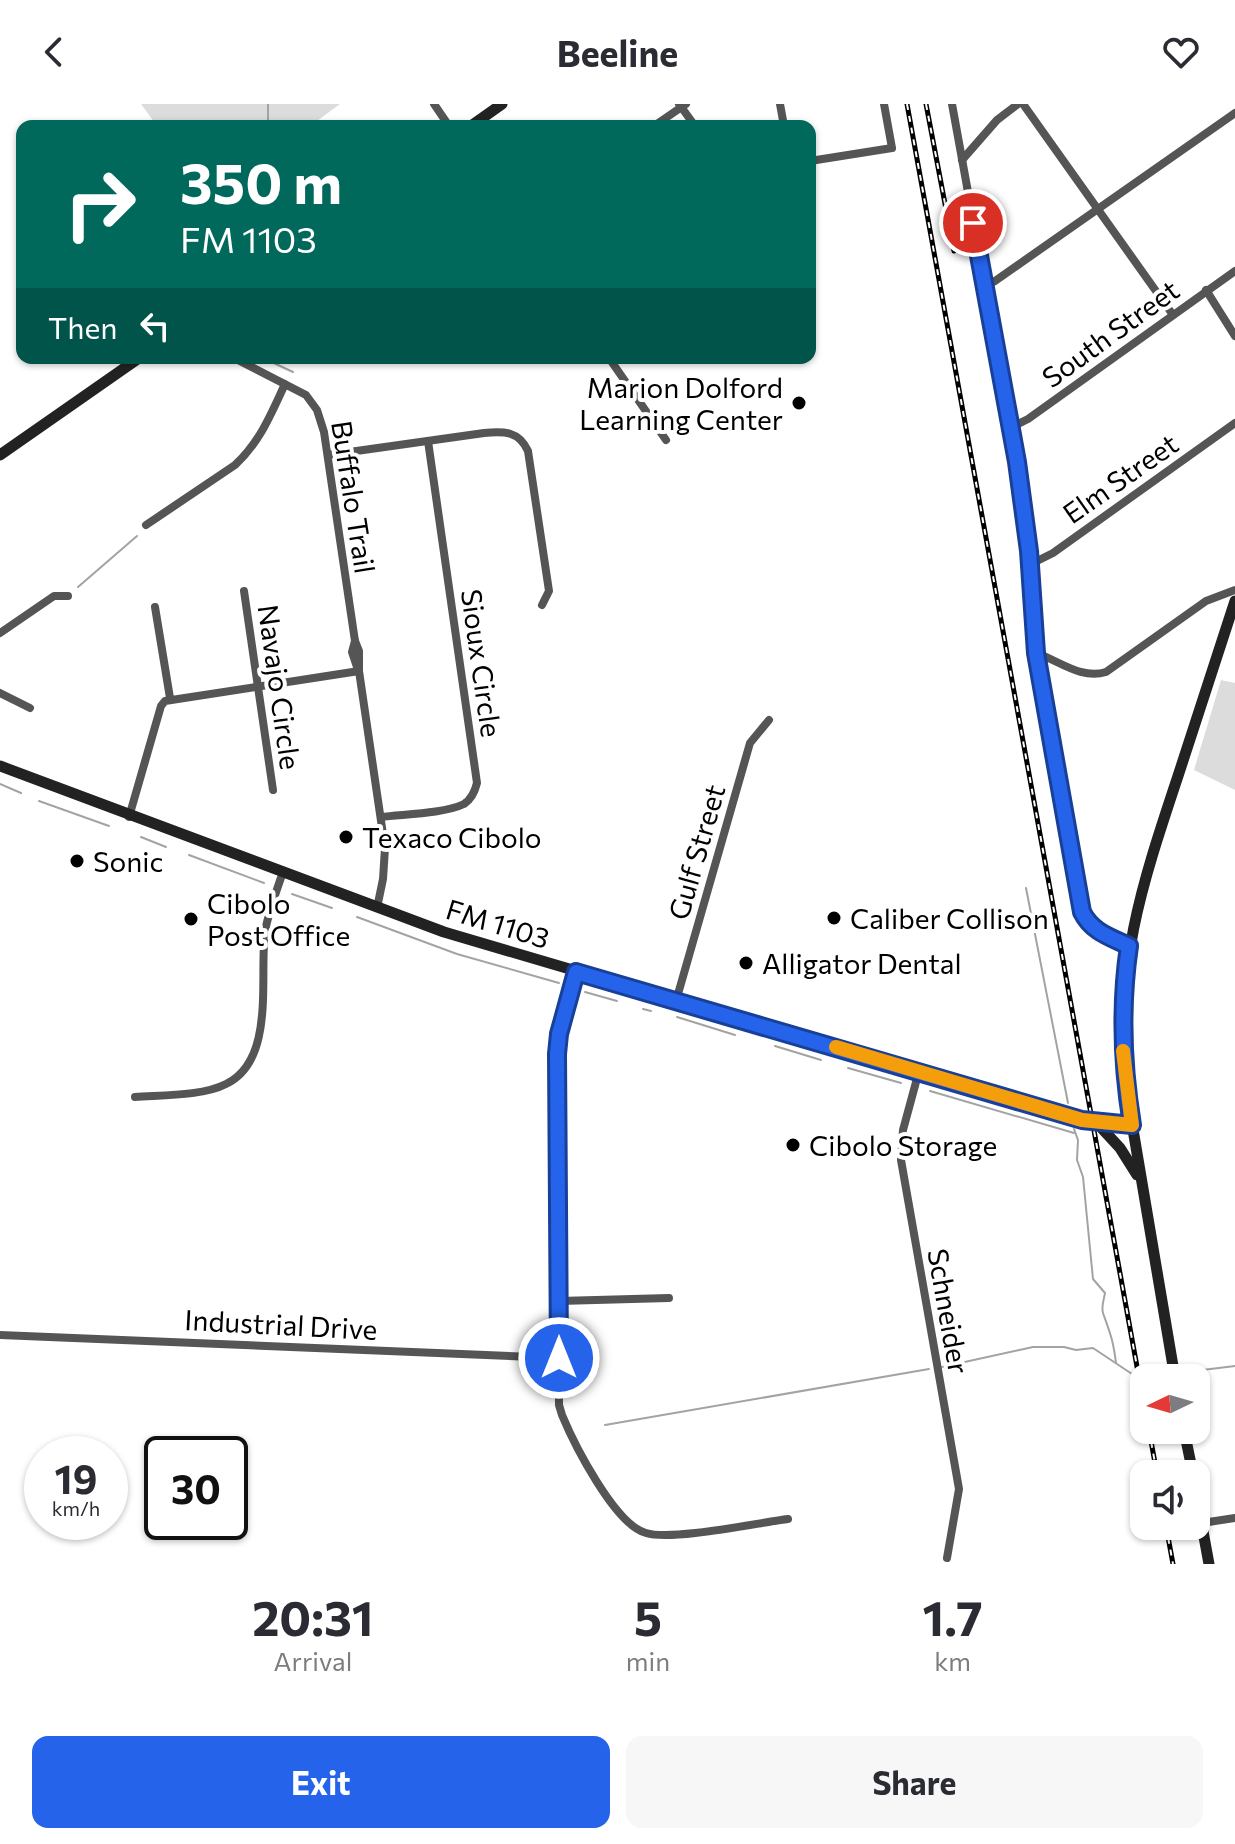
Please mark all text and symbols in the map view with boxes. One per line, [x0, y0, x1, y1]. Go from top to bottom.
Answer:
icon: back [32, 30, 76, 74]
text: Beeline [557, 30, 678, 74]
icon: heart [1159, 30, 1203, 74]
text: 350 m [180, 147, 342, 216]
icon: right [48, 152, 152, 256]
pin [939, 189, 1007, 257]
icon: arrive [951, 201, 995, 245]
text: FM 1103 [180, 216, 317, 260]
street label: South Street [1035, 272, 1185, 394]
icon: left [133, 304, 177, 348]
text: Then [48, 308, 117, 345]
place label: Marion Dolford Learning Center [579, 370, 783, 436]
marker: Marion Dolford Learning Center [790, 394, 808, 412]
street label: Buffalo Trail [325, 418, 383, 576]
street label: Elm Street [1056, 426, 1184, 530]
street label: Sioux Circle [455, 587, 509, 739]
street label: Navajo Circle [252, 602, 308, 772]
street label: Gulf Street [661, 781, 731, 923]
place label: Texaco Cibolo [362, 820, 542, 854]
marker: Texaco Cibolo [337, 828, 355, 846]
place label: Sonic [93, 844, 163, 878]
marker: Sonic [68, 852, 86, 870]
place label: Cibolo Post Office [207, 886, 350, 952]
street label: FM 1103 [442, 891, 554, 955]
place label: Caliber Collison [850, 901, 1049, 935]
marker: Caliber Collison [825, 909, 843, 927]
marker: Cibolo Post Office [182, 910, 200, 928]
place label: Alligator Dental [762, 946, 962, 980]
marker: Alligator Dental [737, 954, 755, 972]
place label: Cibolo Storage [809, 1128, 997, 1162]
marker: Cibolo Storage [784, 1136, 802, 1154]
street label: Schneider [921, 1246, 977, 1376]
street label: Industrial Drive [184, 1302, 378, 1346]
position arrow [517, 1316, 601, 1400]
north arrow [1130, 1364, 1210, 1444]
map controls [1130, 1364, 1210, 1540]
speed limit sign: 30 [144, 1436, 248, 1540]
text: 19 [55, 1453, 97, 1502]
button: sound [1130, 1460, 1210, 1540]
text: km/h [52, 1496, 100, 1520]
text: 20:31 [252, 1587, 374, 1646]
text: 5 [634, 1587, 662, 1646]
text: 1.7 [922, 1587, 983, 1646]
text: Arrival [274, 1645, 352, 1676]
text: min [626, 1645, 670, 1676]
text: km [934, 1645, 971, 1676]
button: Exit [32, 1736, 610, 1828]
button: Share [626, 1736, 1203, 1828]

